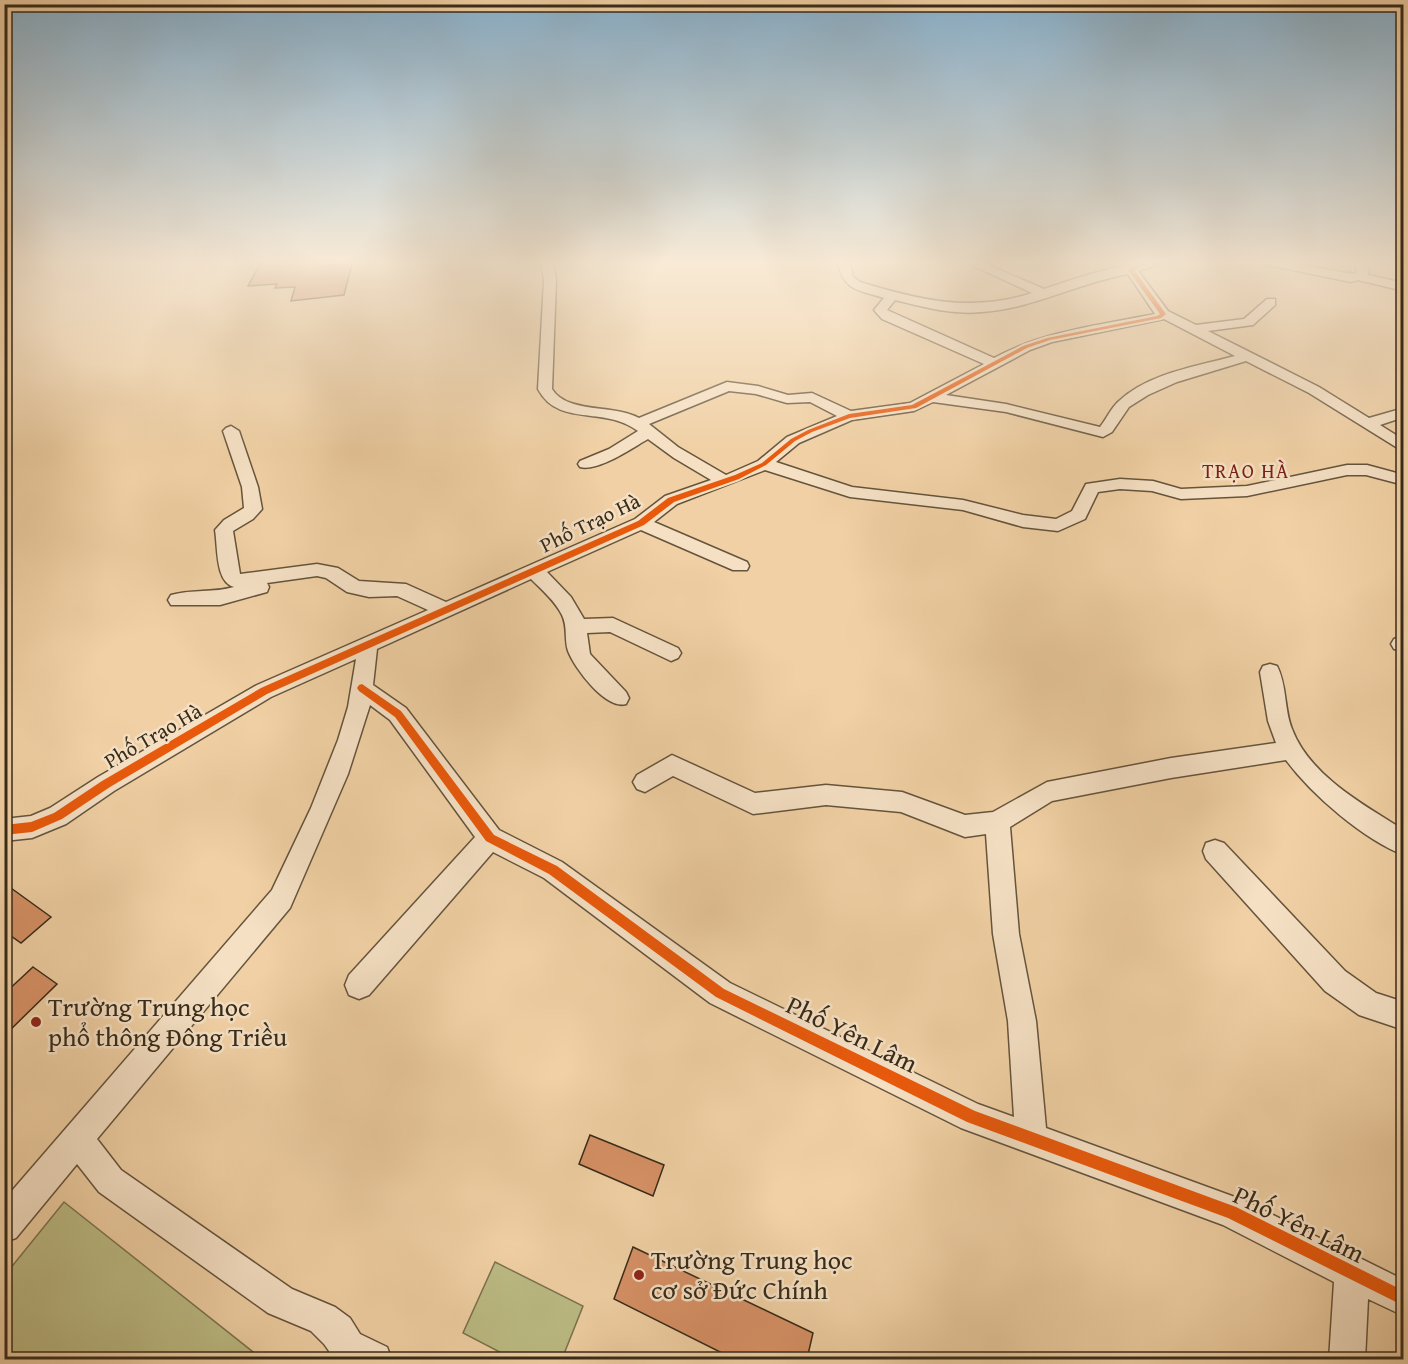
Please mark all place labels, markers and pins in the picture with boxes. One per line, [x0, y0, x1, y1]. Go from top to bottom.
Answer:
place label: Trường Trung học phổ thông Đông Triều [48, 987, 287, 1056]
marker: Trường Trung học phổ thông Đông Triều [29, 1015, 43, 1029]
place label: Trường Trung học cơ sở Đức Chính [651, 1240, 852, 1309]
marker: Trường Trung học cơ sở Đức Chính [632, 1268, 646, 1282]

